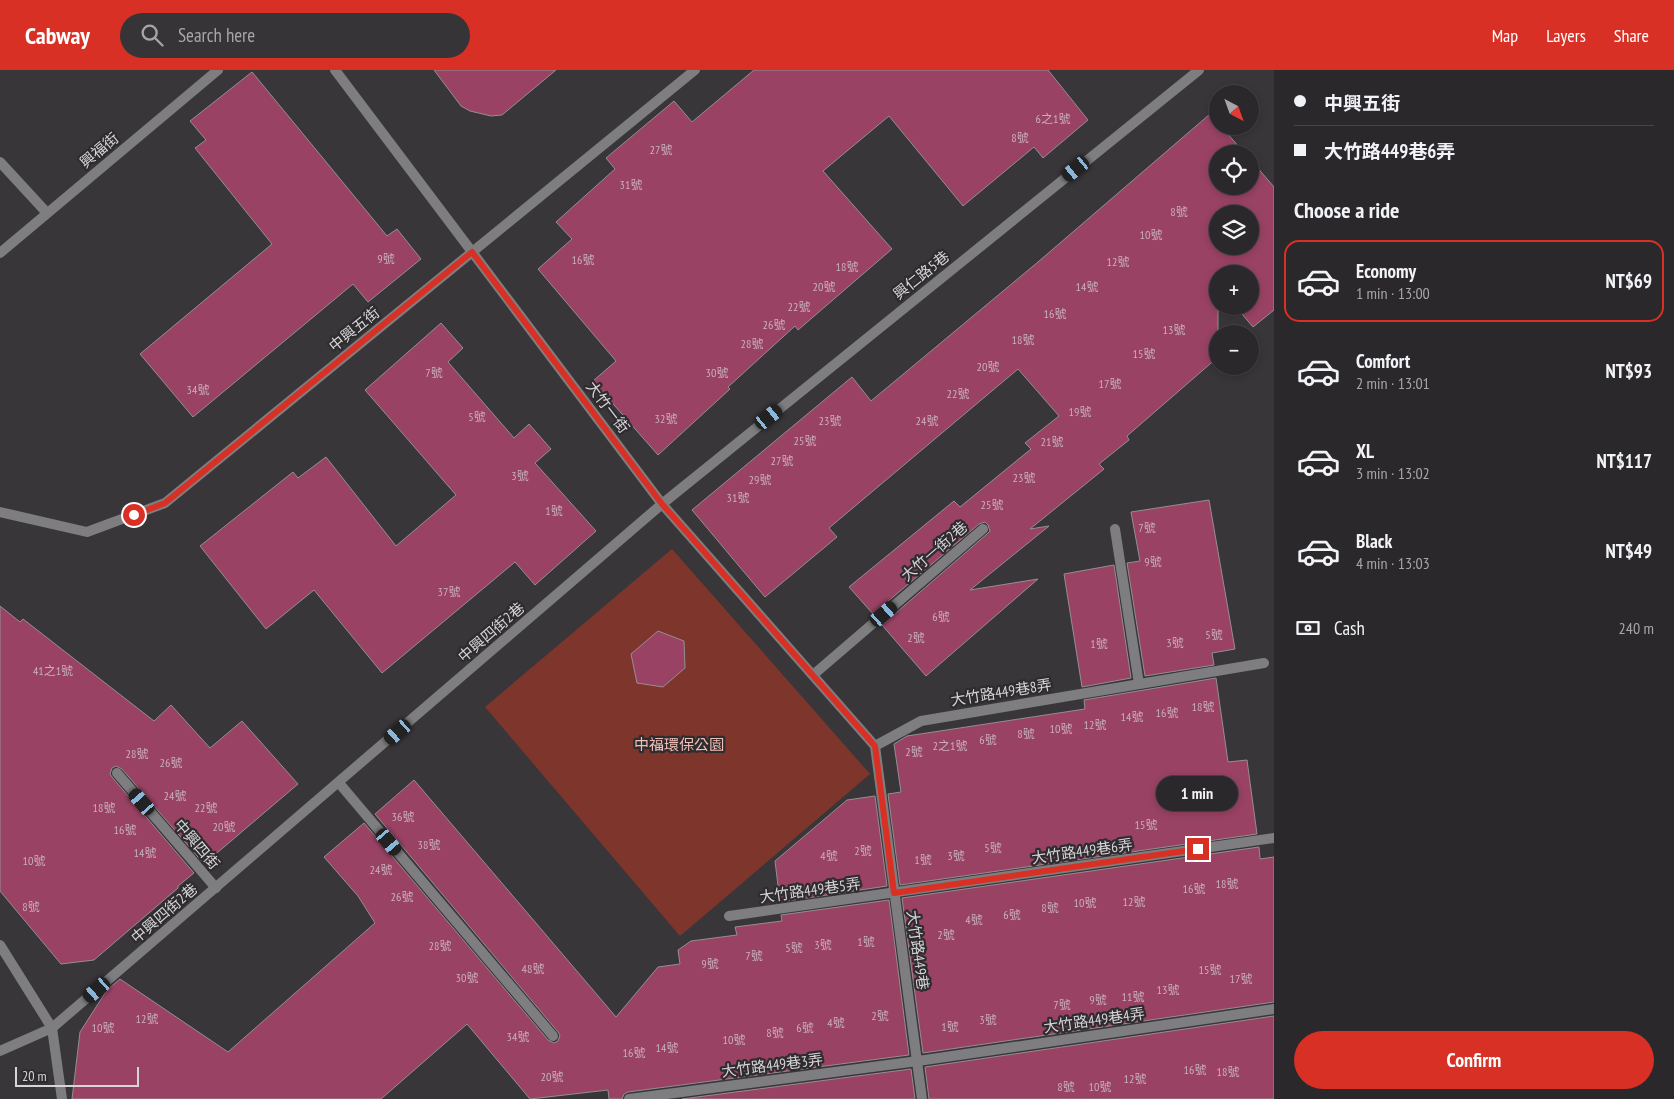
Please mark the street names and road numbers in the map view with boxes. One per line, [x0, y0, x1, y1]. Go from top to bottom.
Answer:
street label: 興福街 [76, 128, 122, 172]
street label: 興仁路5巷 [889, 247, 953, 303]
street label: 中興五街 [325, 303, 383, 355]
street label: 大竹一街 [582, 377, 634, 437]
street label: 大竹一街2巷 [897, 517, 971, 585]
street label: 中興四街2巷 [454, 598, 528, 666]
street label: 大竹路449巷8弄 [949, 675, 1053, 709]
street label: 中興四街 [170, 815, 224, 873]
street label: 大竹路449巷6弄 [1030, 834, 1134, 868]
street label: 大竹路449巷5弄 [758, 873, 862, 907]
street label: 中興四街2巷 [127, 879, 201, 947]
street label: 大竹路449巷 [903, 909, 933, 991]
street label: 大竹路449巷4弄 [1042, 1003, 1146, 1037]
street label: 大竹路449巷3弄 [720, 1049, 824, 1081]

